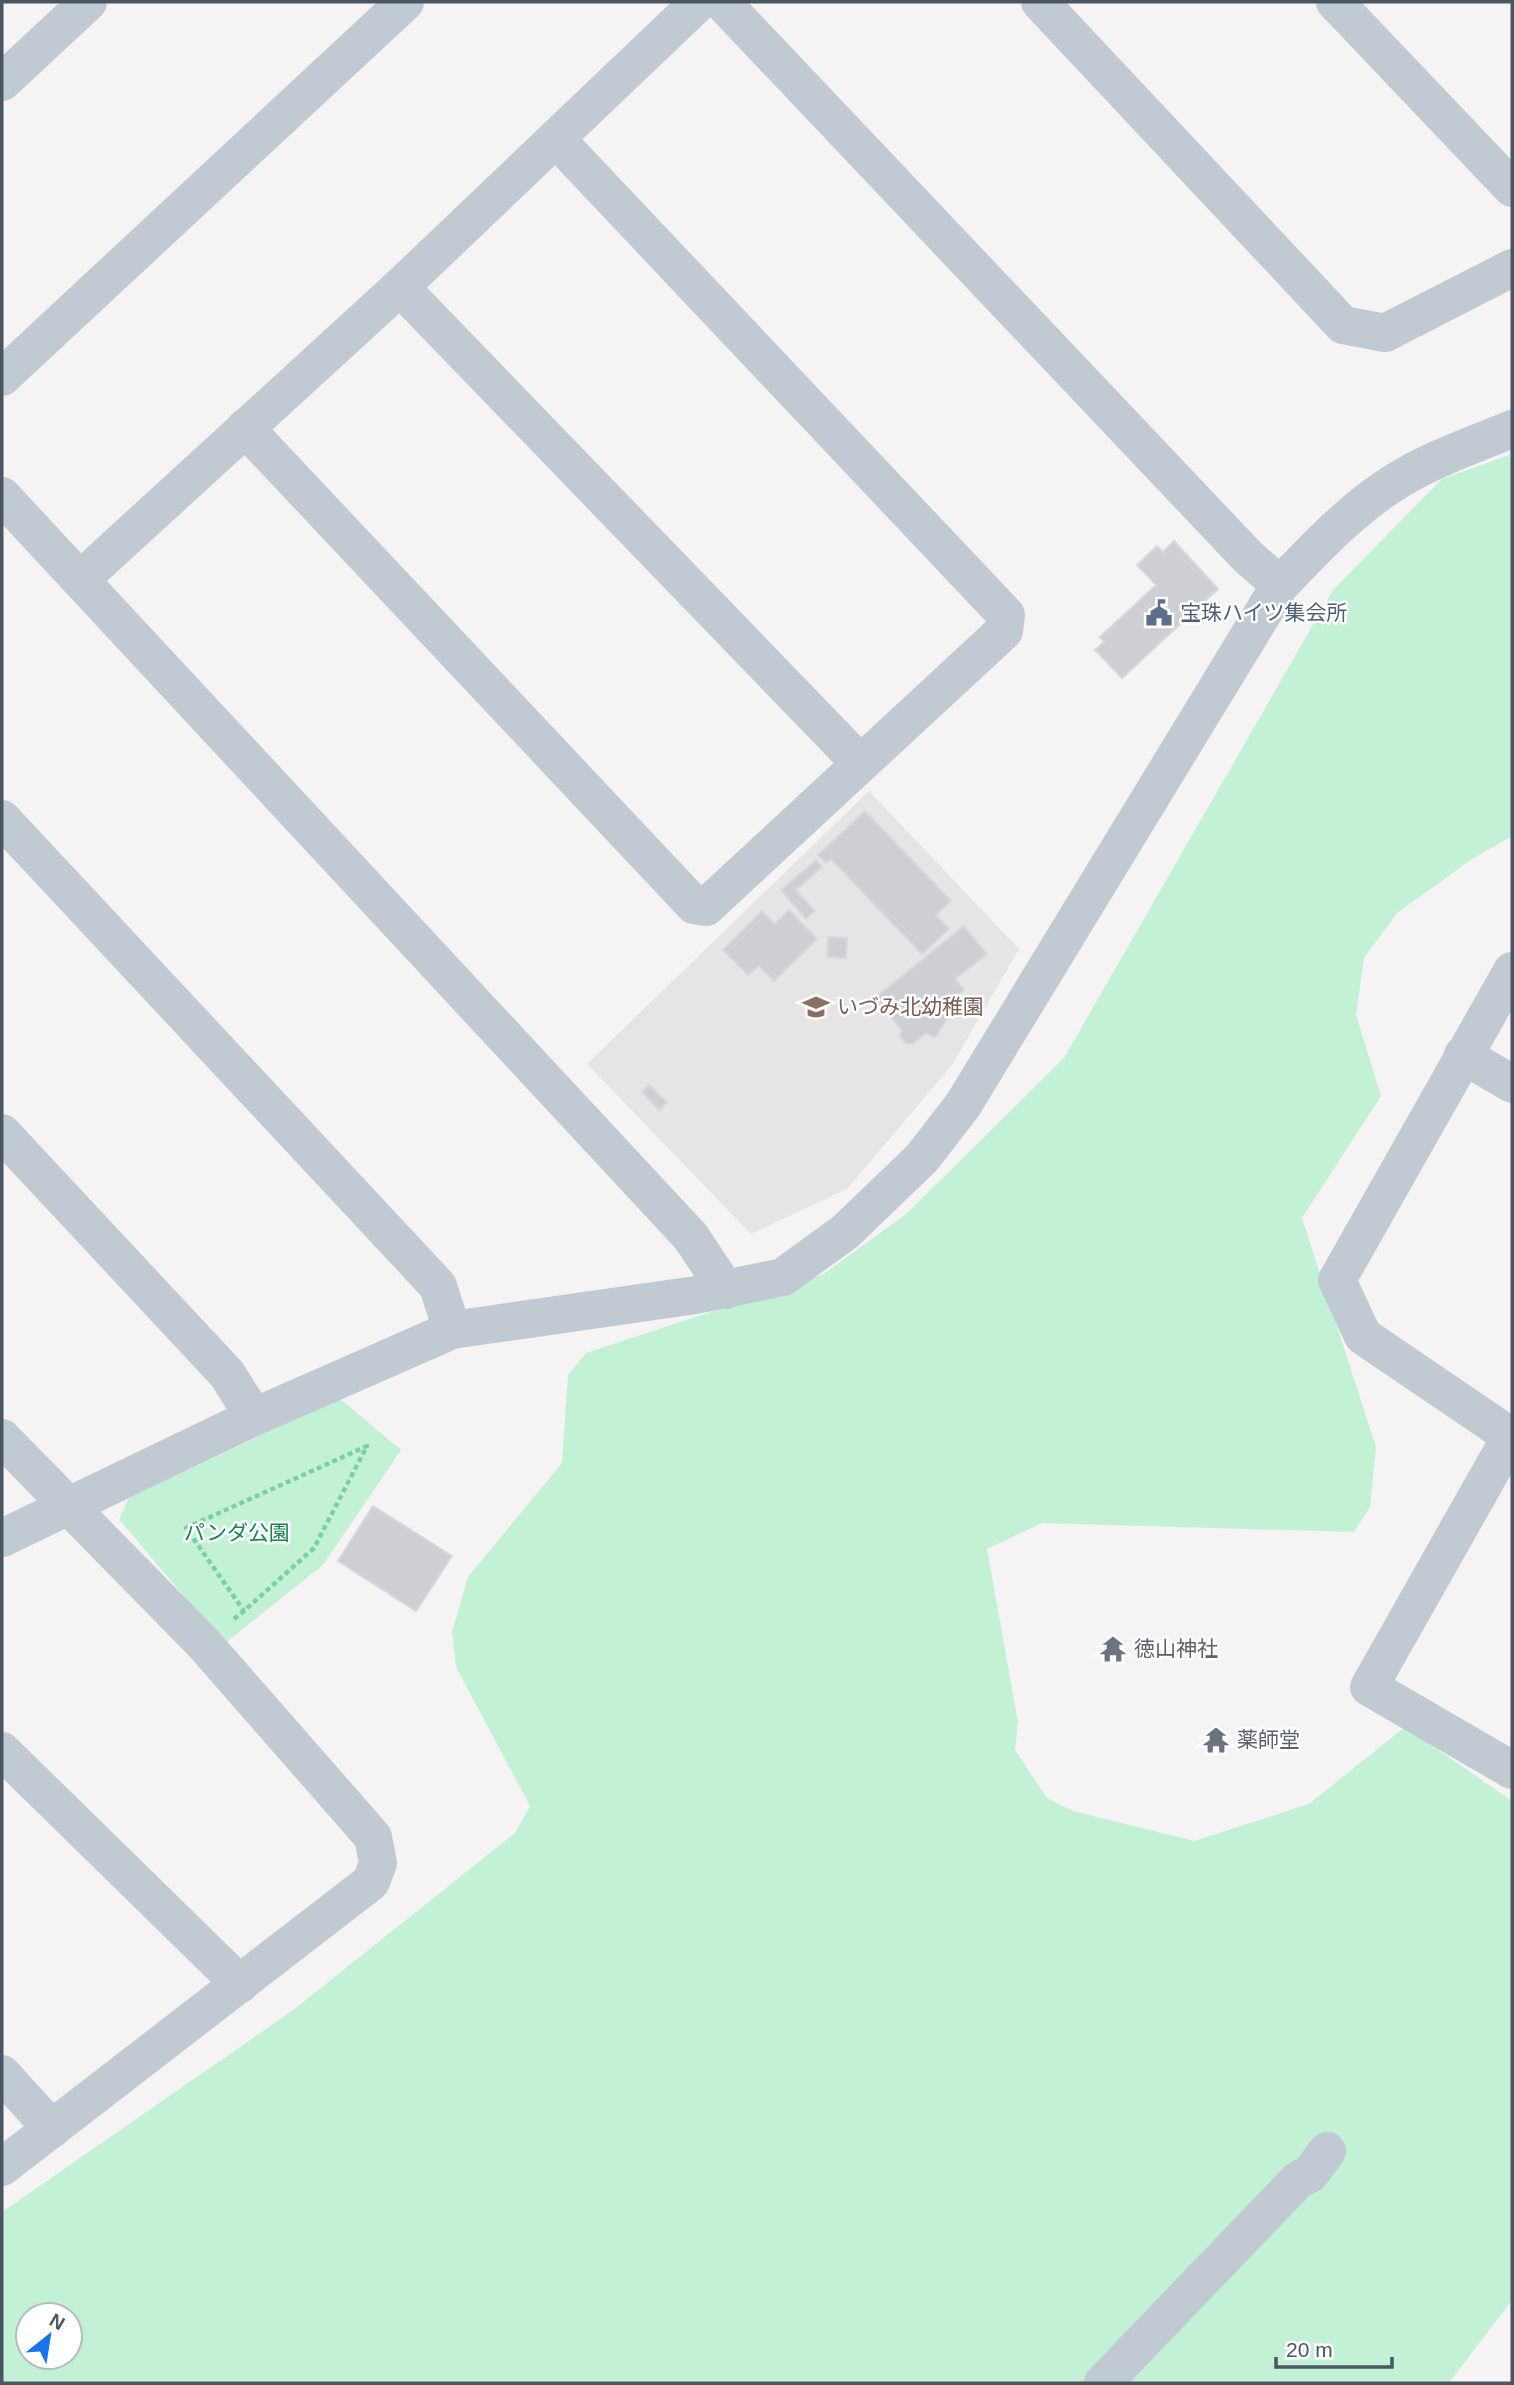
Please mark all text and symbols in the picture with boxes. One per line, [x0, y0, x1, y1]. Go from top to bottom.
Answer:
public building icon: 宝珠ハイツ集会所 [1144, 598, 1174, 628]
place label: 宝珠ハイツ集会所 [1180, 601, 1348, 624]
school or university icon: いづみ北幼稚園 [801, 992, 831, 1022]
place label: いづみ北幼稚園 [837, 995, 984, 1018]
park label: パンダ公園 [184, 1521, 290, 1544]
temple icon: 徳山神社 [1098, 1634, 1128, 1664]
place label: 徳山神社 [1134, 1637, 1218, 1660]
temple icon: 薬師堂 [1201, 1725, 1231, 1755]
place label: 薬師堂 [1237, 1728, 1300, 1751]
north arrow [14, 2301, 84, 2371]
text: N [46, 2309, 68, 2334]
scale bar [1276, 2326, 1392, 2370]
text: 20 m [1286, 2338, 1333, 2361]

